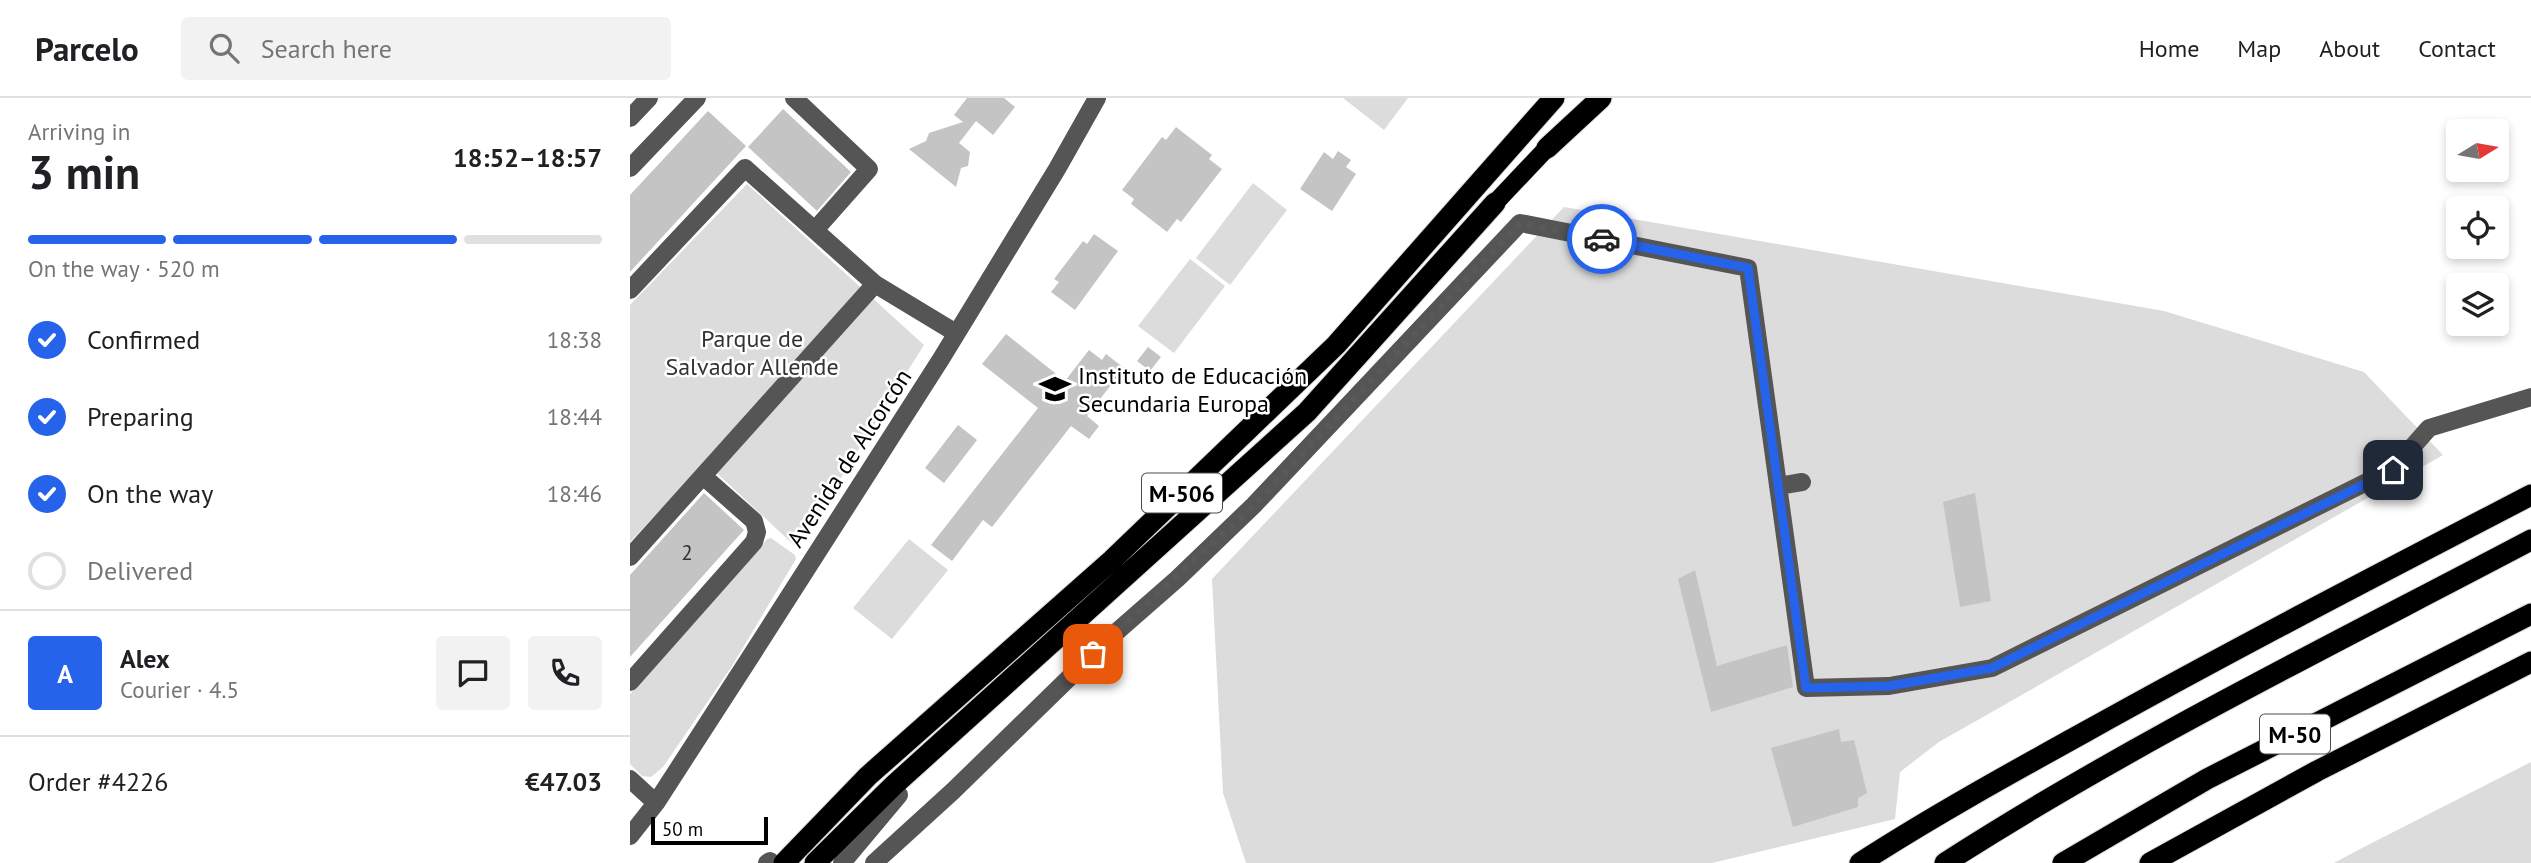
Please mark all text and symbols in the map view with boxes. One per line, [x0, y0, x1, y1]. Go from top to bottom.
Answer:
search box [181, 17, 671, 80]
text: Parcelo [35, 27, 139, 70]
icon: search [205, 29, 243, 67]
text: Search here [261, 32, 392, 65]
text: Home [2139, 33, 2199, 64]
text: Map [2237, 33, 2281, 64]
text: About [2319, 33, 2380, 64]
text: Contact [2418, 33, 2496, 64]
text: Arriving in [28, 117, 130, 146]
north arrow [2446, 119, 2510, 182]
map controls [2446, 119, 2509, 336]
text: 18:52–18:57 [453, 141, 602, 174]
text: 3 min [28, 142, 140, 202]
button: locate [2446, 196, 2509, 259]
courier [1567, 204, 1637, 274]
icon: car [1583, 220, 1621, 258]
text: On the way · 520 m [28, 254, 220, 283]
button: layers [2446, 273, 2509, 336]
icon: check [28, 321, 66, 359]
text: Confirmed [87, 323, 200, 356]
park label: Parque de Salvador Allende [665, 323, 839, 382]
text: 18:38 [547, 325, 602, 354]
place label: Instituto de Educación Secundaria Europa [1078, 360, 1307, 419]
street label: Avenida de Alcorcón [780, 363, 918, 553]
school or university icon: Instituto de Educación Secundaria Europa [1038, 372, 1072, 406]
icon: check [28, 398, 66, 436]
text: Preparing [87, 400, 194, 433]
text: 18:44 [547, 402, 602, 431]
pin [2363, 440, 2423, 500]
icon: home [2374, 451, 2412, 489]
road number: M-506 [1142, 474, 1222, 512]
icon: check [28, 475, 66, 513]
text: On the way [87, 477, 213, 510]
text: 18:46 [547, 479, 602, 508]
house number: 2 [681, 539, 693, 566]
text: Delivered [87, 554, 193, 587]
pin [1063, 624, 1123, 684]
icon: bag [1074, 635, 1112, 673]
button: chat [436, 636, 510, 710]
button: phone [528, 636, 602, 710]
text: Alex [120, 642, 170, 675]
text: A [57, 657, 73, 690]
text: Courier · 4.5 [120, 675, 239, 704]
road number: M-50 [2260, 714, 2330, 754]
text: Order #4226 [28, 765, 168, 798]
text: €47.03 [525, 765, 602, 798]
scale bar [651, 814, 768, 846]
text: 50 m [662, 817, 703, 841]

